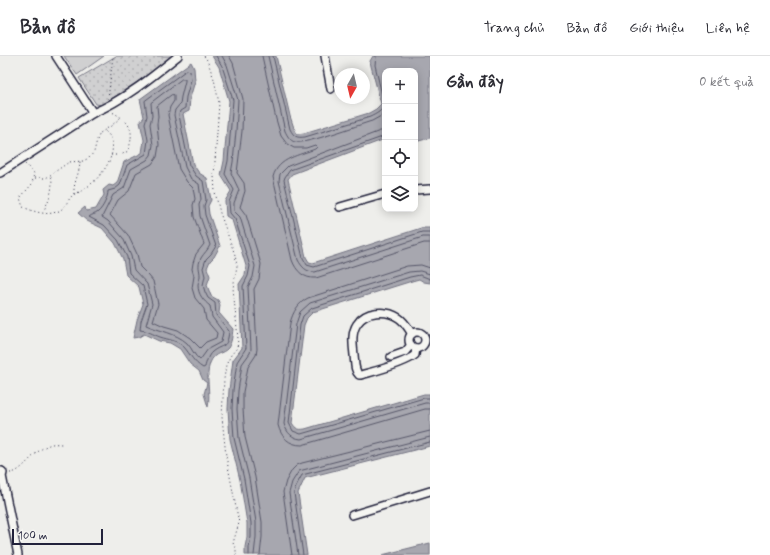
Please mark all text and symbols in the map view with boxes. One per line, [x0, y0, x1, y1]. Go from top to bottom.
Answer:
text: Bản đồ [20, 15, 75, 40]
text: Trang chủ [484, 19, 544, 37]
text: Bản đồ [566, 19, 607, 37]
text: Giới thiệu [629, 19, 684, 37]
text: Liên hệ [706, 19, 750, 37]
north arrow [334, 68, 370, 104]
map controls [382, 68, 418, 212]
button: + [382, 68, 418, 104]
text: Gần đây [446, 71, 504, 93]
text: 0 kết quả [699, 74, 754, 91]
button: − [382, 104, 418, 140]
button: locate [382, 140, 418, 176]
button: layers [382, 176, 418, 212]
scale bar [12, 527, 103, 546]
text: 100 m [18, 529, 48, 543]

